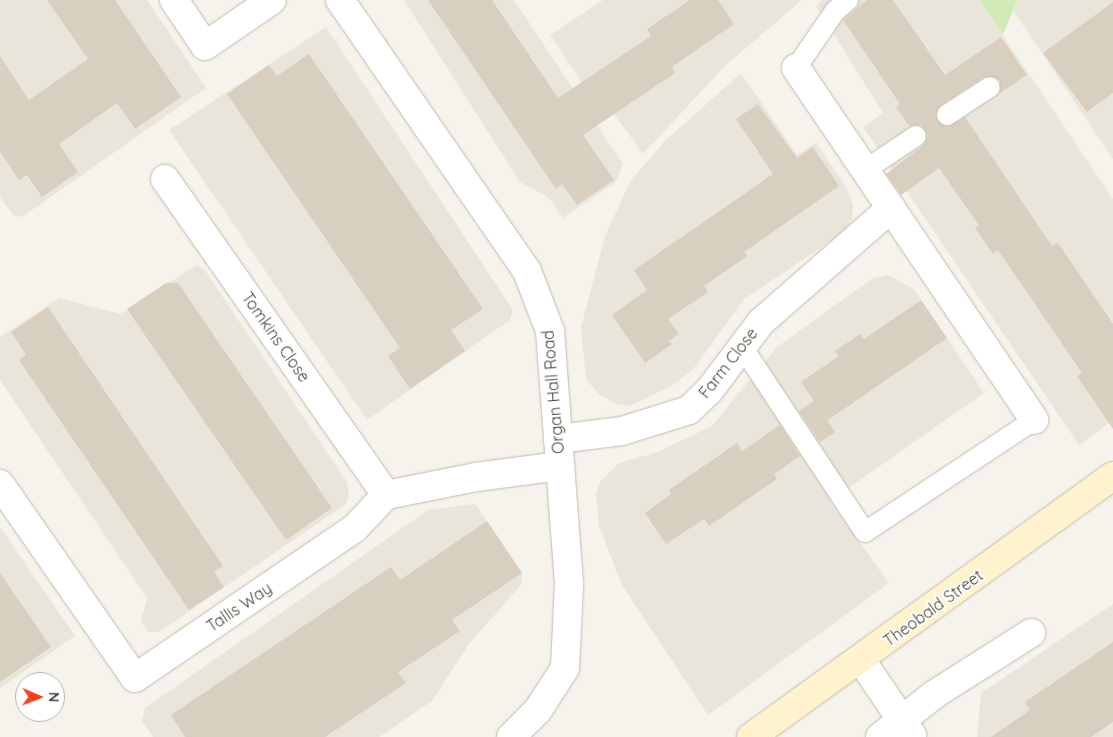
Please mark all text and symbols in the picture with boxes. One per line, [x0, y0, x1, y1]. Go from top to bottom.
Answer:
street label: Tomkins Close [238, 288, 314, 386]
street label: Farm Close [695, 324, 761, 402]
street label: Organ Hall Road [538, 329, 568, 455]
street label: Theobald Street [880, 566, 986, 650]
street label: Tallis Way [203, 578, 275, 636]
north arrow [15, 672, 65, 722]
text: N [45, 692, 63, 703]

